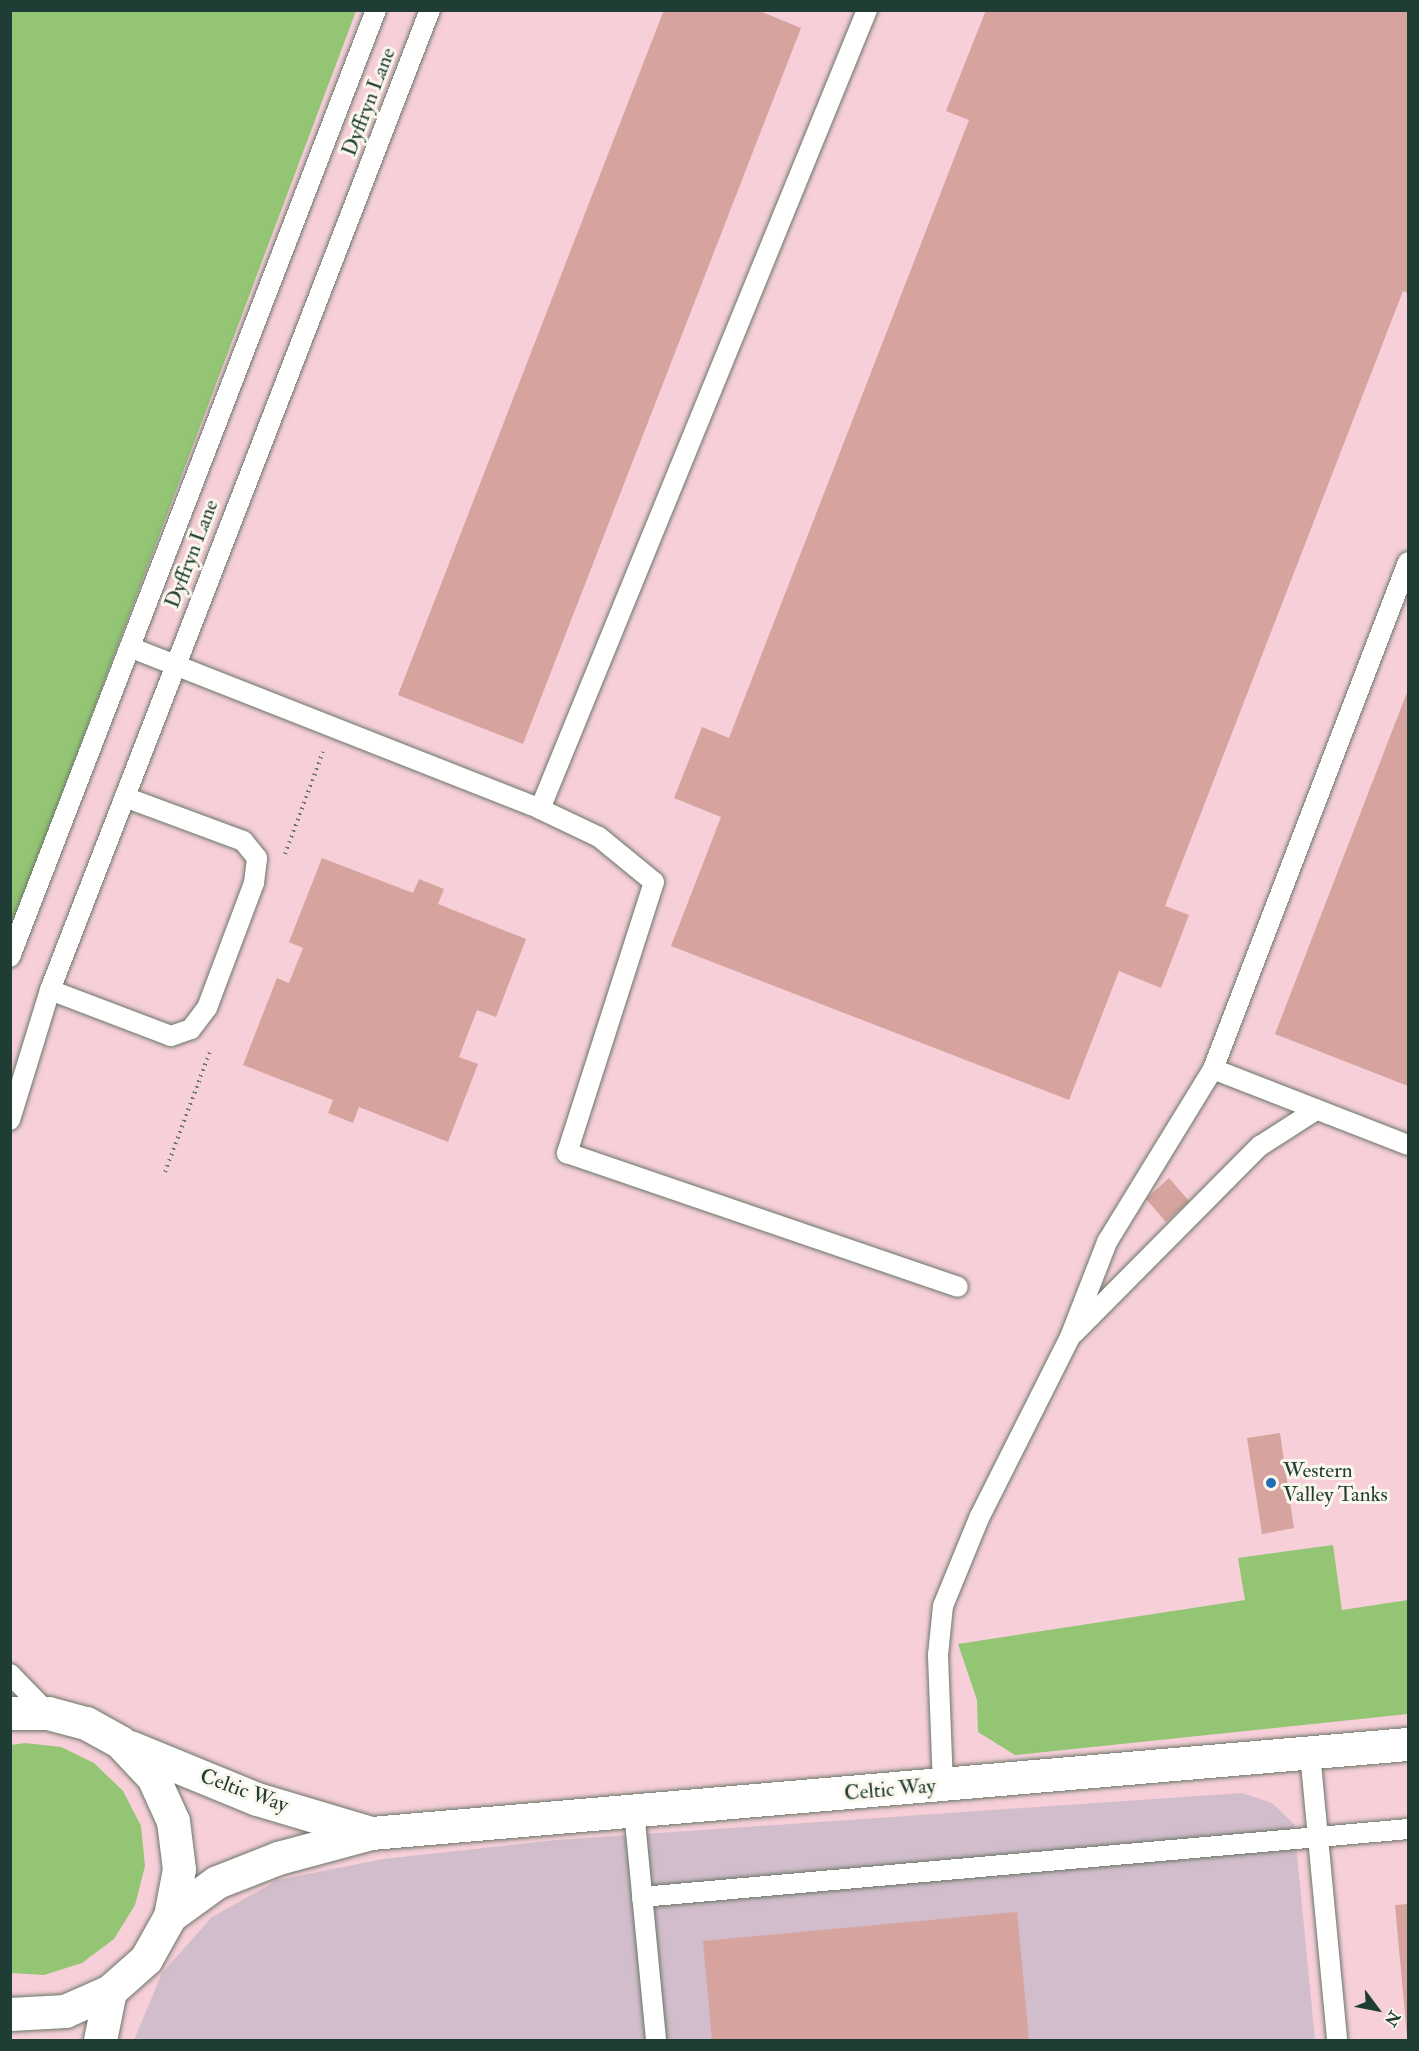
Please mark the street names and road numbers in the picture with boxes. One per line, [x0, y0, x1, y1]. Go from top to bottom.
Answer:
street label: Dyffryn Lane [337, 44, 401, 160]
street label: Dyffryn Lane [160, 496, 224, 612]
street label: Celtic Way [197, 1763, 291, 1819]
street label: Celtic Way [843, 1773, 937, 1807]

